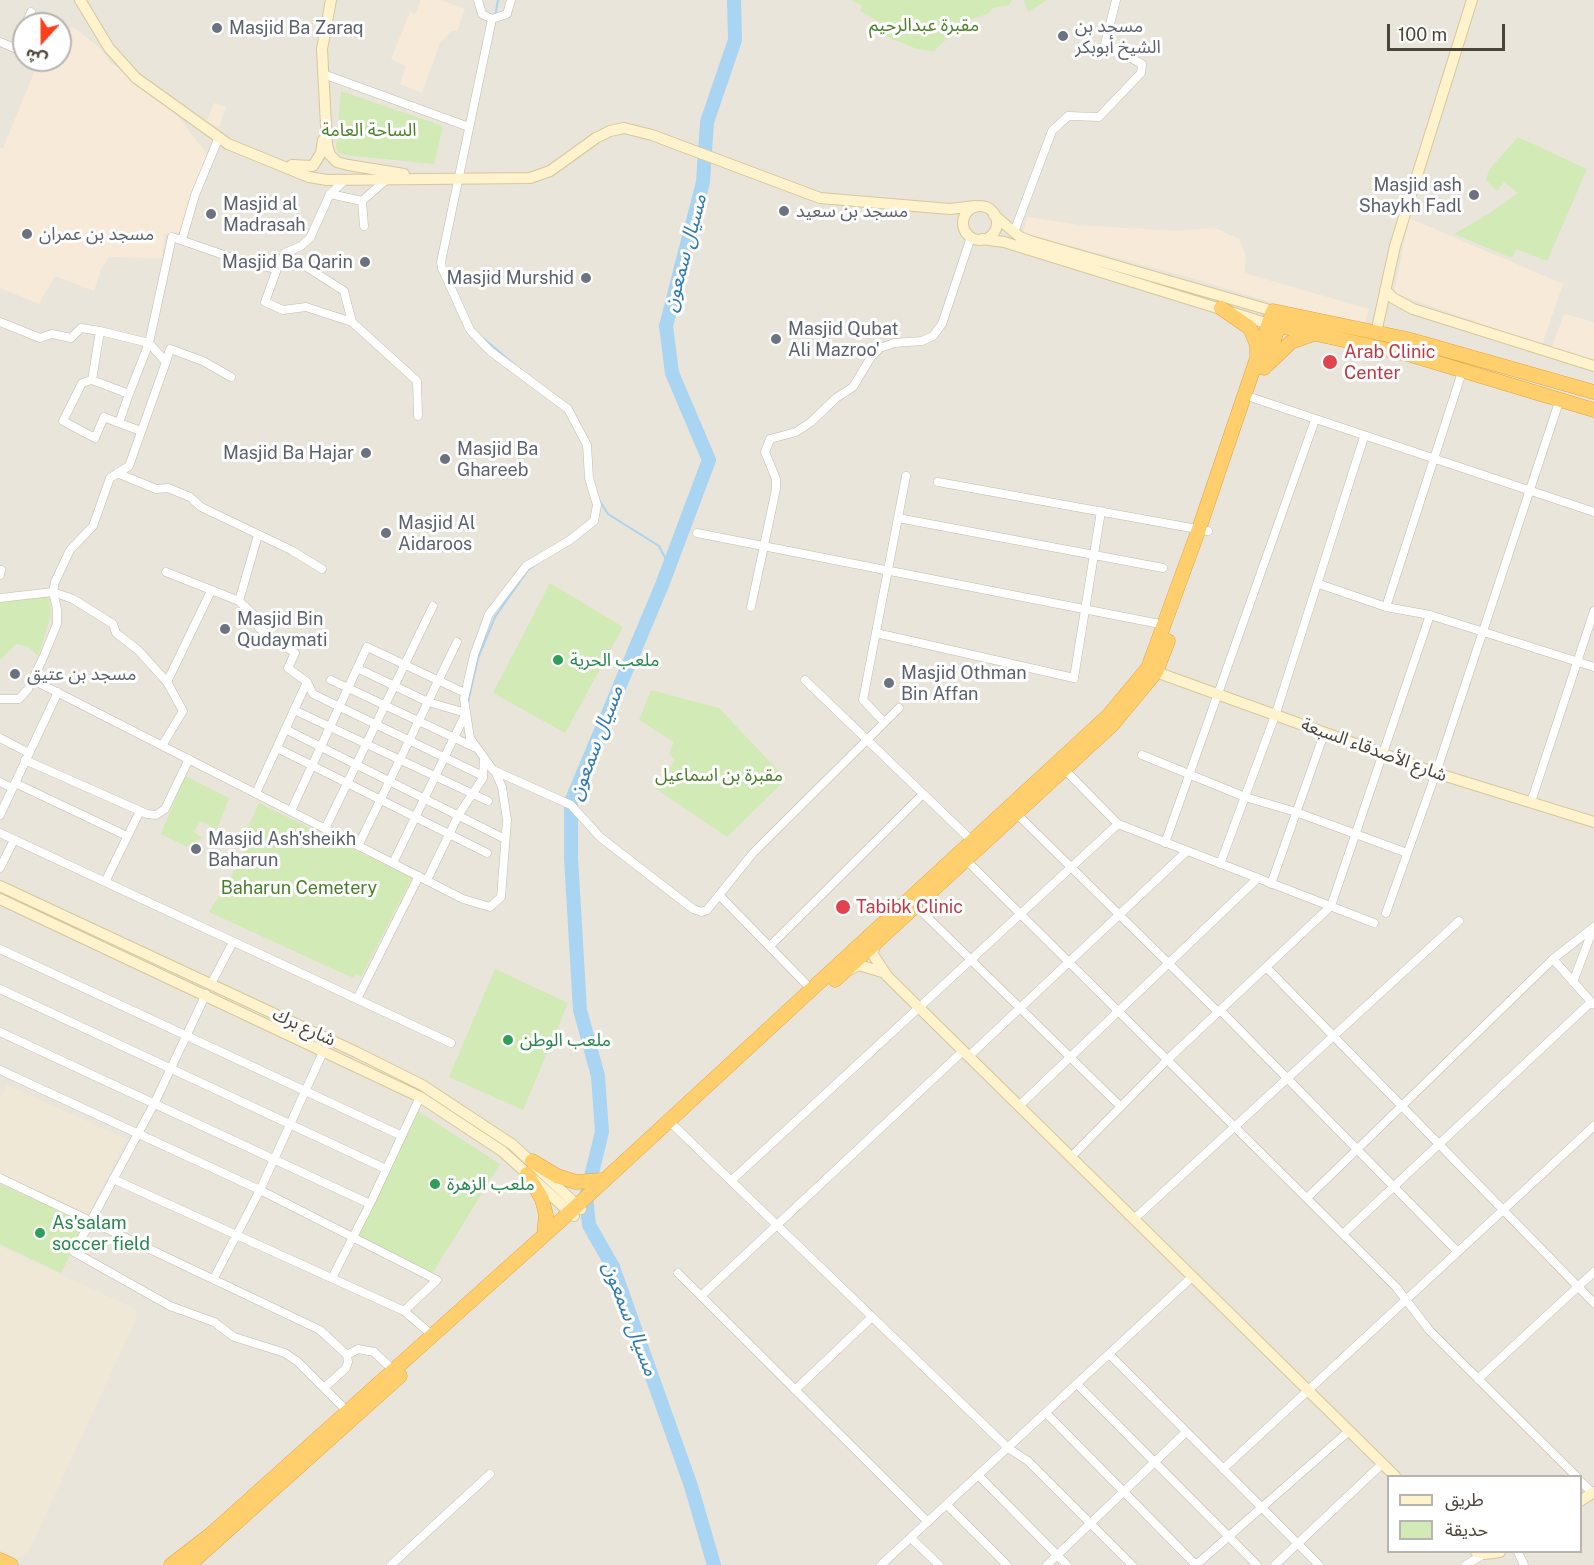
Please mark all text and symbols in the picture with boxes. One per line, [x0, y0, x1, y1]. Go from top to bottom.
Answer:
north arrow [12, 12, 72, 72]
scale bar [1390, 12, 1508, 50]
park label: مقبرة عبدالرحيم [869, 14, 979, 36]
place label: مسجد بن الشيخ أبوبكر [1075, 15, 1161, 57]
place label: Masjid Ba Zaraq [229, 17, 364, 39]
marker: Masjid Ba Zaraq [210, 21, 224, 35]
text: 100 m [1398, 24, 1447, 45]
marker: مسجد بن الشيخ أبوبكر [1056, 29, 1070, 43]
text: ش [22, 45, 50, 70]
park label: الساحة العامة [321, 119, 417, 141]
place label: Masjid ash Shaykh Fadl [1359, 174, 1462, 216]
marker: Masjid ash Shaykh Fadl [1467, 188, 1481, 202]
water label: مسيال سمعون [658, 192, 712, 314]
place label: Masjid al Madrasah [223, 193, 306, 236]
place label: مسجد بن سعيد [796, 200, 908, 222]
marker: مسجد بن سعيد [777, 204, 791, 218]
marker: Masjid al Madrasah [204, 207, 218, 221]
place label: مسجد بن عمران [39, 223, 154, 245]
marker: مسجد بن عمران [20, 227, 34, 241]
place label: Masjid Ba Qarin [222, 251, 353, 273]
marker: Masjid Ba Qarin [358, 255, 372, 269]
place label: Masjid Murshid [447, 267, 574, 289]
marker: Masjid Murshid [579, 271, 593, 285]
place label: Masjid Qubat Ali Mazroo' [788, 318, 898, 360]
marker: Masjid Qubat Ali Mazroo' [769, 332, 783, 346]
place label: Arab Clinic Center [1344, 341, 1436, 384]
marker: Arab Clinic Center [1321, 353, 1339, 371]
place label: Masjid Ba Ghareeb [457, 438, 538, 480]
place label: Masjid Ba Hajar [223, 442, 354, 464]
marker: Masjid Ba Hajar [359, 446, 373, 460]
marker: Masjid Ba Ghareeb [438, 452, 452, 466]
place label: Masjid Al Aidaroos [398, 512, 475, 554]
marker: Masjid Al Aidaroos [379, 526, 393, 540]
place label: Masjid Bin Qudaymati [237, 608, 327, 650]
marker: Masjid Bin Qudaymati [218, 622, 232, 636]
place label: ملعب الحرية [570, 649, 659, 671]
marker: ملعب الحرية [551, 653, 565, 667]
place label: Masjid Othman Bin Affan [901, 662, 1027, 704]
place label: مسجد بن عتيق [27, 663, 137, 685]
marker: مسجد بن عتيق [8, 667, 22, 681]
marker: Masjid Othman Bin Affan [882, 676, 896, 690]
water label: مسيال سمعون [563, 683, 629, 803]
street label: شارع الأصدقاء السبعة [1298, 714, 1450, 786]
park label: مقبرة بن اسماعيل [655, 764, 783, 786]
place label: Masjid Ash'sheikh Baharun [208, 828, 356, 870]
marker: Masjid Ash'sheikh Baharun [189, 842, 203, 856]
park label: Baharun Cemetery [221, 877, 377, 899]
place label: Tabibk Clinic [856, 896, 963, 918]
marker: Tabibk Clinic [834, 898, 852, 916]
street label: شارع برك [269, 1003, 339, 1051]
place label: ملعب الوطن [520, 1029, 611, 1051]
marker: ملعب الوطن [501, 1033, 515, 1047]
place label: ملعب الزهرة [447, 1173, 535, 1195]
marker: ملعب الزهرة [428, 1177, 442, 1191]
place label: As'salam soccer field [52, 1212, 150, 1254]
marker: As'salam soccer field [33, 1226, 47, 1240]
water label: مسيال سمعون [597, 1259, 663, 1379]
legend [1387, 1475, 1582, 1553]
text: طريق [1445, 1489, 1484, 1510]
text: حديقة [1445, 1519, 1488, 1540]

